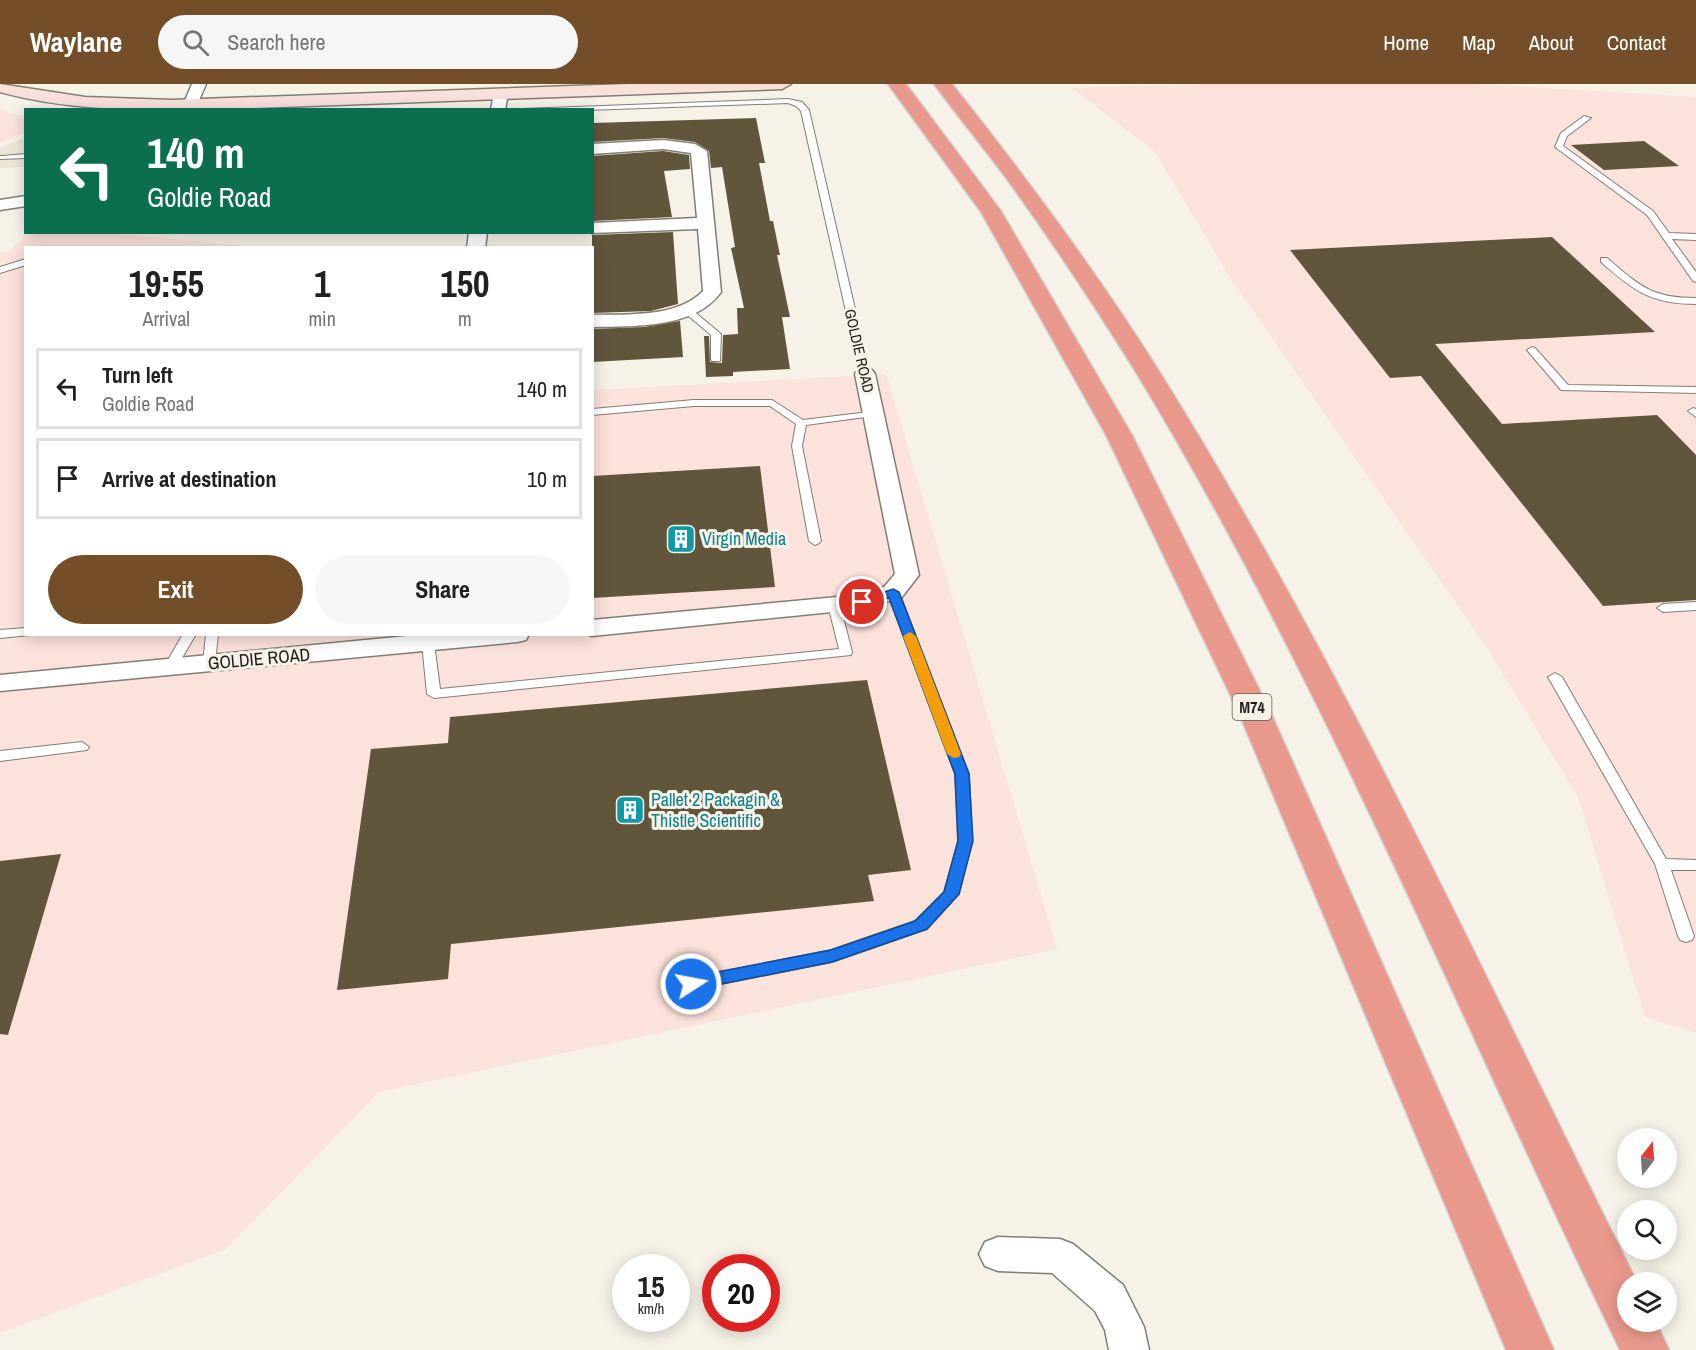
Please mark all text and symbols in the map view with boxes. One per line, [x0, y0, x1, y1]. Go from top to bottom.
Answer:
search box [158, 15, 578, 69]
text: Waylane [30, 23, 122, 61]
icon: search [179, 26, 212, 59]
text: Search here [227, 27, 326, 57]
text: Home [1383, 28, 1429, 57]
text: Map [1462, 28, 1496, 57]
text: About [1529, 28, 1574, 57]
text: Contact [1607, 28, 1666, 57]
text: 140 m [147, 125, 245, 181]
icon: left [48, 132, 126, 210]
text: Goldie Road [147, 179, 271, 215]
text: 19:55 [128, 260, 204, 308]
text: 1 [314, 260, 330, 308]
text: 150 [440, 260, 490, 308]
text: Arrival [143, 305, 190, 332]
text: min [308, 305, 336, 332]
text: m [458, 305, 472, 332]
street label: GOLDIE ROAD [840, 307, 879, 395]
text: Turn left [102, 360, 173, 390]
icon: left [51, 372, 84, 405]
text: 140 m [517, 374, 567, 404]
text: Goldie Road [102, 390, 194, 417]
icon: arrive [51, 462, 84, 495]
text: Arrive at destination [102, 464, 276, 494]
text: 10 m [527, 464, 567, 494]
building icon: Virgin Media [665, 523, 697, 555]
place label: Virgin Media [702, 526, 786, 551]
button: Exit [48, 555, 303, 624]
button: Share [315, 555, 570, 624]
pin [836, 576, 887, 627]
icon: arrive [845, 585, 878, 618]
street label: GOLDIE ROAD [207, 642, 311, 675]
road number: M74 [1232, 694, 1272, 720]
place label: Pallet 2 Packagin & Thistle Scientific [651, 787, 780, 833]
building icon: Pallet 2 Packagin & Thistle Scientific [614, 794, 646, 826]
position arrow [659, 952, 723, 1016]
north arrow [1617, 1128, 1677, 1188]
map controls [1617, 1128, 1677, 1332]
button: search [1617, 1200, 1677, 1260]
speed limit sign: 20 [702, 1254, 780, 1332]
text: 15 [637, 1266, 665, 1306]
button: layers [1617, 1272, 1677, 1332]
text: km/h [638, 1298, 664, 1319]

